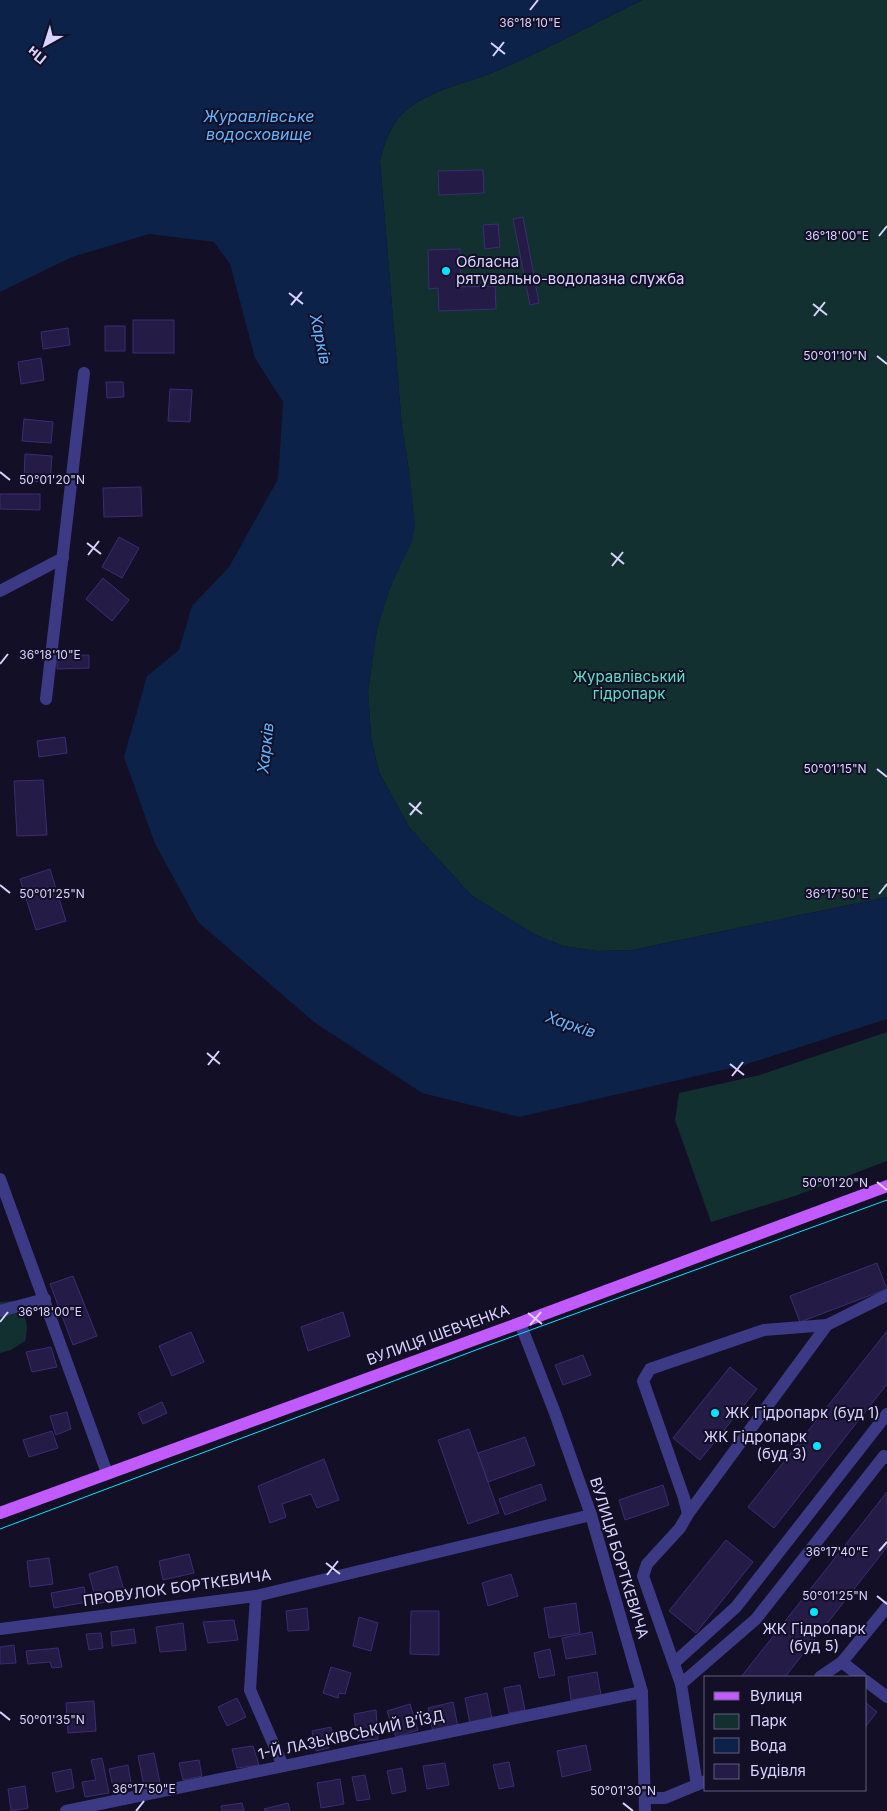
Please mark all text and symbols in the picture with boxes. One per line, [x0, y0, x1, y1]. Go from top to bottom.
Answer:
text: 36°18'10"E [499, 15, 561, 30]
north arrow [20, 20, 70, 70]
text: Пн [24, 43, 49, 68]
water label: Журавлівське водосховище [203, 106, 314, 144]
text: 36°18'00"E [805, 228, 869, 243]
place label: Обласна рятувально-водолазна служба [456, 252, 685, 288]
marker: Обласна рятувально-водолазна служба [440, 265, 452, 277]
water label: Харків [306, 311, 336, 366]
text: 50°01'10"N [803, 348, 867, 363]
text: 50°01'20"N [19, 472, 85, 487]
text: 36°18'10"E [19, 647, 81, 662]
park label: Журавлівський гідропарк [573, 667, 685, 703]
water label: Харків [252, 721, 278, 776]
text: 50°01'15"N [803, 761, 867, 776]
text: 50°01'25"N [19, 886, 85, 901]
text: 36°17'50"E [805, 886, 869, 901]
water label: Харків [543, 1006, 598, 1042]
text: 50°01'20"N [802, 1175, 868, 1190]
street label: ВУЛИЦЯ ШЕВЧЕНКА [364, 1300, 512, 1369]
text: 36°18'00"E [18, 1304, 82, 1319]
place label: ЖК Гідропарк (буд 1) [725, 1403, 880, 1422]
marker: ЖК Гідропарк (буд 1) [709, 1407, 721, 1419]
place label: ЖК Гідропарк (буд 3) [704, 1427, 807, 1463]
marker: ЖК Гідропарк (буд 3) [811, 1440, 823, 1452]
street label: ВУЛИЦЯ БОРТКЕВИЧА [586, 1475, 653, 1641]
text: 36°17'40"E [806, 1544, 868, 1559]
street label: ПРОВУЛОК БОРТКЕВИЧА [82, 1565, 272, 1610]
text: 50°01'25"N [802, 1588, 868, 1603]
marker: ЖК Гідропарк (буд 5) [808, 1606, 820, 1618]
place label: ЖК Гідропарк (буд 5) [762, 1619, 866, 1655]
legend [704, 1676, 867, 1791]
text: Вулиця [750, 1686, 802, 1705]
street label: 1-Й ЛАЗЬКІВСЬКИЙ В’ЇЗД [256, 1705, 446, 1764]
text: Парк [750, 1711, 787, 1730]
text: 50°01'35"N [19, 1712, 85, 1727]
text: Вода [750, 1736, 787, 1755]
text: Будівля [750, 1761, 806, 1780]
text: 36°17'50"E [112, 1781, 176, 1796]
text: 50°01'30"N [590, 1783, 656, 1798]

